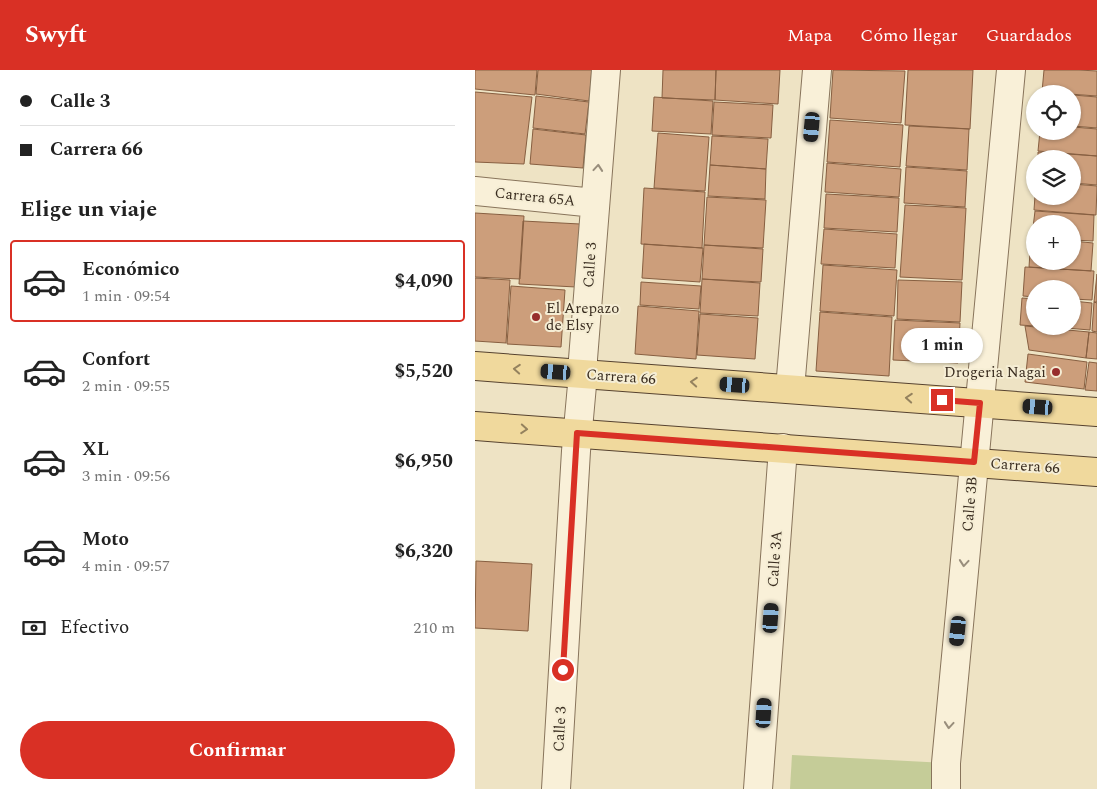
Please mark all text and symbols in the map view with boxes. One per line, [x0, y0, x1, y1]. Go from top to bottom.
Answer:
text: Swyft [25, 17, 87, 53]
text: Mapa [787, 22, 832, 49]
text: Cómo llegar [860, 22, 958, 49]
text: Guardados [986, 22, 1072, 49]
map controls [1026, 85, 1081, 335]
button: locate [1026, 85, 1081, 140]
text: Calle 3 [50, 87, 110, 116]
car [803, 111, 820, 143]
text: Carrera 66 [50, 135, 143, 164]
button: layers [1026, 150, 1081, 205]
one-way arrow [592, 164, 603, 172]
street label: Carrera 65A [494, 181, 576, 213]
text: Elige un viaje [20, 193, 157, 226]
button: + [1026, 215, 1081, 270]
street label: Calle 3 [577, 241, 603, 288]
text: Económico [82, 255, 179, 284]
icon: car [22, 259, 67, 304]
text: $4,090 [395, 267, 453, 296]
button: − [1026, 280, 1081, 335]
text: 1 min · 09:54 [82, 284, 170, 308]
place label: El Arepazo de Elsy [546, 297, 619, 337]
marker: El Arepazo de Elsy [530, 311, 542, 323]
callout: 1 min [901, 328, 983, 362]
text: 1 min [921, 333, 963, 357]
text: Confort [82, 345, 150, 374]
icon: car [22, 349, 67, 394]
text: $5,520 [395, 357, 453, 386]
place label: Drogeria Nagai [944, 361, 1046, 384]
car [540, 363, 571, 381]
street label: Carrera 66 [585, 363, 657, 391]
one-way arrow [513, 364, 521, 375]
marker: Drogeria Nagai [1050, 366, 1062, 378]
text: 2 min · 09:55 [82, 374, 170, 398]
car [719, 376, 750, 394]
one-way arrow [690, 377, 698, 388]
route end [931, 389, 953, 411]
one-way arrow [904, 392, 912, 403]
car [1022, 398, 1053, 416]
one-way arrow [520, 424, 528, 435]
text: XL [82, 435, 109, 464]
icon: car [22, 439, 67, 484]
text: $6,950 [395, 447, 453, 476]
street label: Carrera 66 [989, 452, 1061, 480]
text: 3 min · 09:56 [82, 464, 170, 488]
street label: Calle 3B [956, 475, 984, 533]
text: Moto [82, 525, 129, 554]
icon: car [22, 529, 67, 574]
street label: Calle 3A [762, 530, 788, 588]
text: $6,320 [395, 537, 453, 566]
text: 4 min · 09:57 [82, 554, 170, 578]
one-way arrow [959, 560, 970, 568]
car [762, 603, 779, 633]
text: Efectivo [60, 613, 129, 642]
icon: cash [20, 614, 48, 642]
car [948, 615, 967, 647]
text: 210 m [413, 616, 455, 640]
route start [552, 659, 574, 681]
car [755, 698, 772, 728]
street label: Calle 3 [547, 705, 573, 752]
button: Confirmar [20, 721, 455, 779]
one-way arrow [944, 721, 955, 729]

